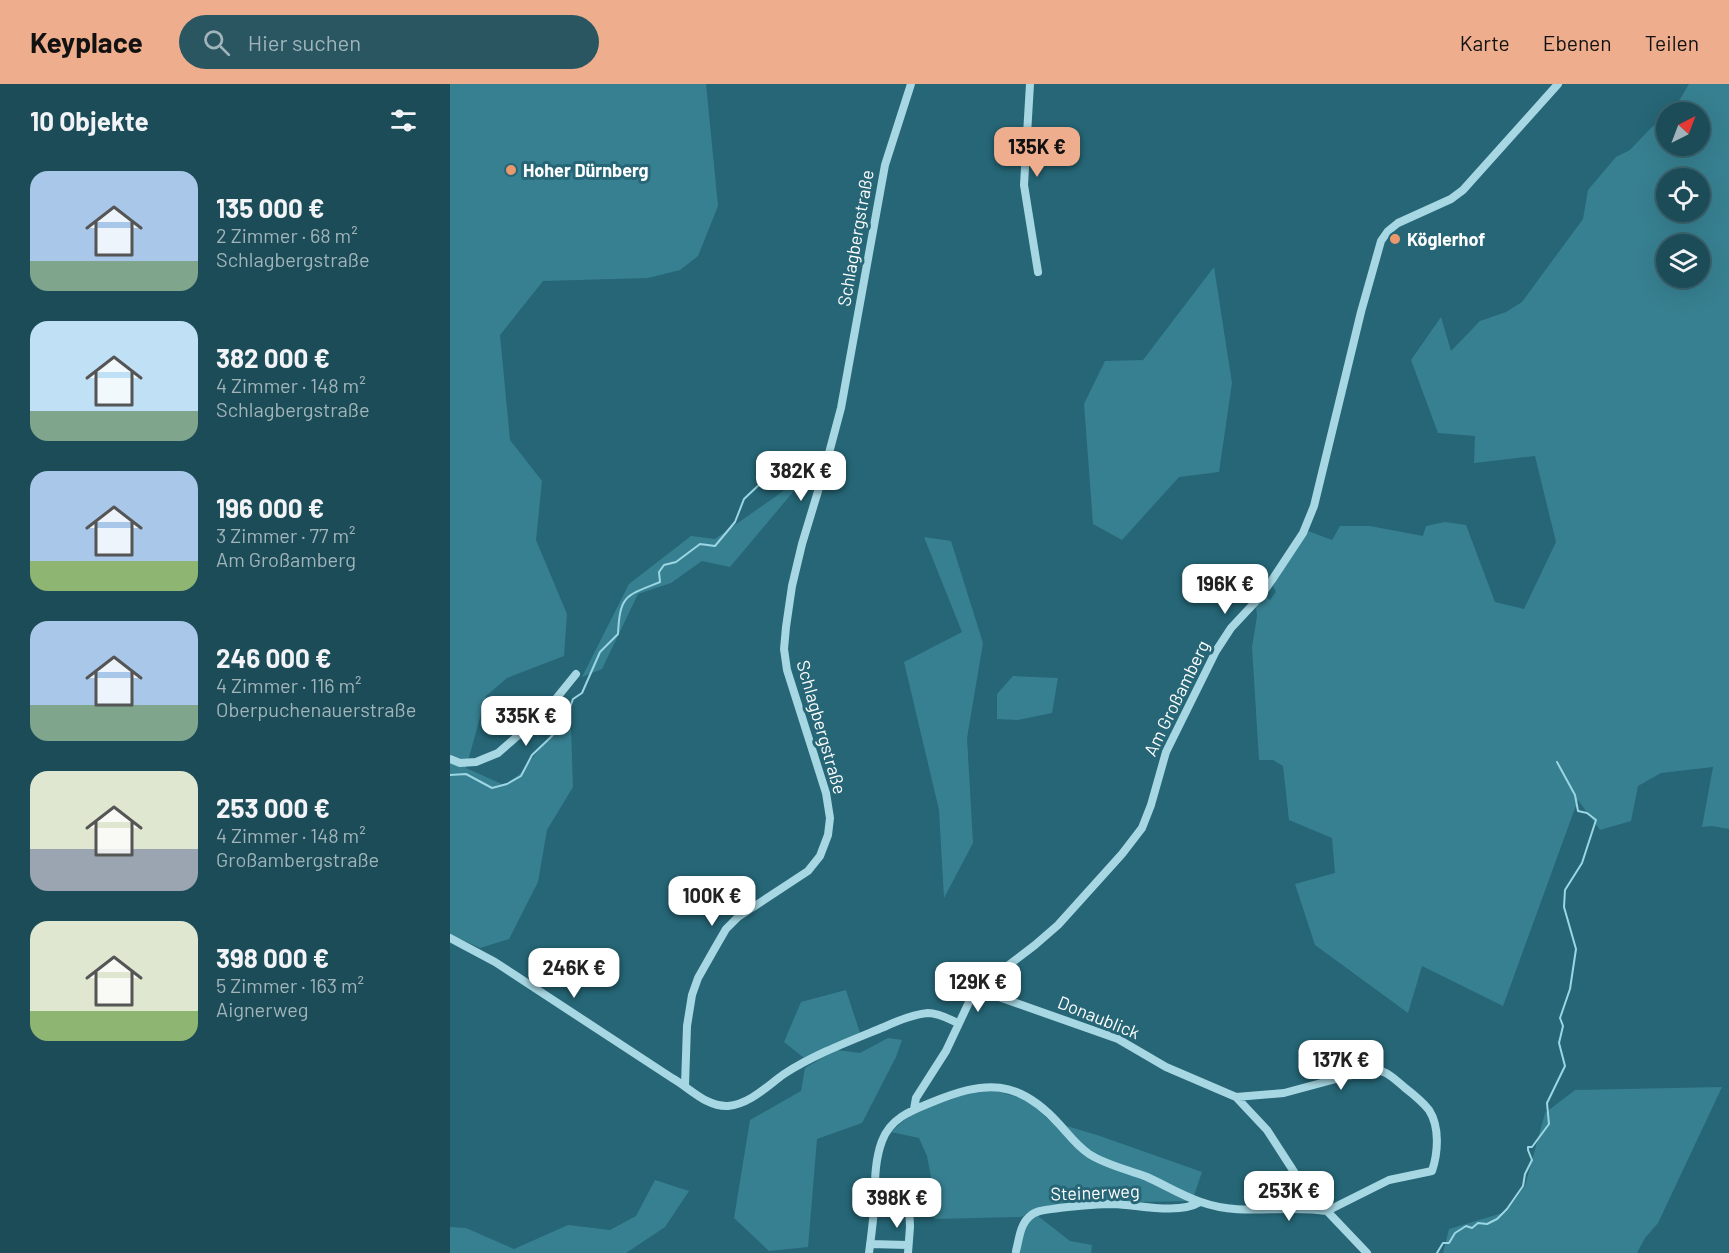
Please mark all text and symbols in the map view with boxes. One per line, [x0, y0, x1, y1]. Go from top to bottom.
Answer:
search box [179, 15, 599, 69]
text: Keyplace [30, 25, 143, 59]
icon: search [200, 26, 233, 59]
text: Hier suchen [248, 29, 361, 55]
text: Karte [1460, 30, 1510, 55]
text: Ebenen [1543, 30, 1612, 55]
text: Teilen [1645, 30, 1699, 55]
north arrow [1656, 102, 1710, 156]
map controls [1656, 102, 1710, 288]
icon: filters [387, 104, 420, 137]
text: 10 Objekte [30, 105, 149, 136]
pin: 135K € [988, 127, 1086, 178]
text: 135K € [1008, 134, 1066, 158]
place label: Hoher Dürnberg [523, 159, 648, 181]
marker: Hoher Dürnberg [504, 163, 518, 177]
street label: Schlagbergstraße [832, 168, 878, 308]
button: locate [1656, 168, 1710, 222]
text: 135 000 € [216, 192, 325, 223]
icon: home [78, 195, 150, 267]
text: 2 Zimmer · 68 m² [216, 223, 358, 247]
place label: Köglerhof [1407, 228, 1485, 250]
marker: Köglerhof [1388, 232, 1402, 246]
button: layers [1656, 234, 1710, 288]
text: Schlagbergstraße [216, 247, 370, 271]
text: 382 000 € [216, 342, 330, 373]
icon: home [78, 345, 150, 417]
text: 4 Zimmer · 148 m² [216, 373, 366, 397]
text: Schlagbergstraße [216, 397, 370, 421]
pin: 382K € [752, 451, 850, 502]
text: 382K € [770, 458, 832, 482]
text: 196 000 € [216, 492, 324, 523]
icon: home [78, 495, 150, 567]
text: 3 Zimmer · 77 m² [216, 523, 355, 547]
text: Am Großamberg [216, 547, 356, 571]
pin: 196K € [1176, 564, 1274, 615]
text: 196K € [1196, 571, 1254, 595]
street label: Am Großamberg [1139, 637, 1213, 759]
text: 246 000 € [216, 642, 332, 673]
icon: home [78, 645, 150, 717]
street label: Schlagbergstraße [792, 658, 852, 796]
text: 4 Zimmer · 116 m² [216, 673, 362, 697]
pin: 335K € [477, 696, 575, 747]
text: Oberpuchenauerstraße [216, 697, 416, 721]
text: 335K € [495, 703, 557, 727]
text: 253 000 € [216, 792, 330, 823]
icon: home [78, 795, 150, 867]
text: 4 Zimmer · 148 m² [216, 823, 366, 847]
text: Großambergstraße [216, 847, 379, 871]
pin: 100K € [663, 876, 761, 927]
text: 100K € [682, 883, 742, 907]
text: 398 000 € [216, 942, 329, 973]
icon: home [78, 945, 150, 1017]
pin: 246K € [525, 948, 623, 999]
text: 246K € [542, 955, 606, 979]
pin: 129K € [929, 962, 1027, 1013]
text: 129K € [949, 969, 1007, 993]
text: 5 Zimmer · 163 m² [216, 973, 364, 997]
street label: Donaublick [1055, 991, 1143, 1043]
text: Aignerweg [216, 997, 309, 1021]
pin: 137K € [1292, 1040, 1390, 1091]
text: 137K € [1313, 1047, 1370, 1071]
pin: 253K € [1240, 1171, 1338, 1222]
pin: 398K € [848, 1178, 946, 1229]
text: 253K € [1258, 1178, 1320, 1202]
street label: Steinerweg [1050, 1179, 1140, 1205]
text: 398K € [866, 1185, 928, 1209]

